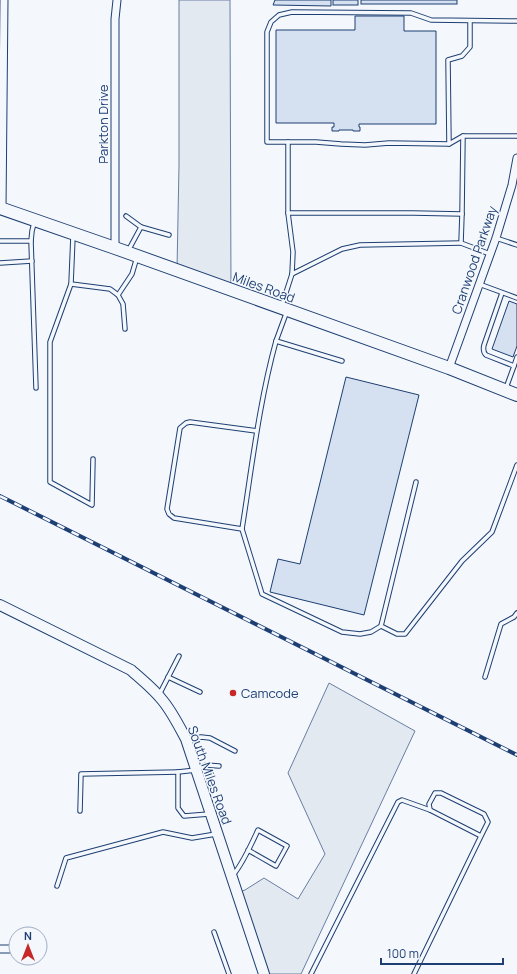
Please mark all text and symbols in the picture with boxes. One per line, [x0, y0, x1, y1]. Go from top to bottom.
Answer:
street label: Parkton Drive [94, 84, 112, 164]
street label: Cranwood Parkway [447, 203, 501, 316]
street label: Miles Road [230, 267, 298, 307]
place label: Camcode [241, 684, 299, 702]
marker: Camcode [228, 688, 238, 698]
street label: South Miles Road [184, 723, 236, 827]
north arrow [8, 926, 48, 966]
text: N [24, 928, 32, 943]
scale bar [381, 940, 503, 966]
text: 100 m [387, 945, 419, 962]

